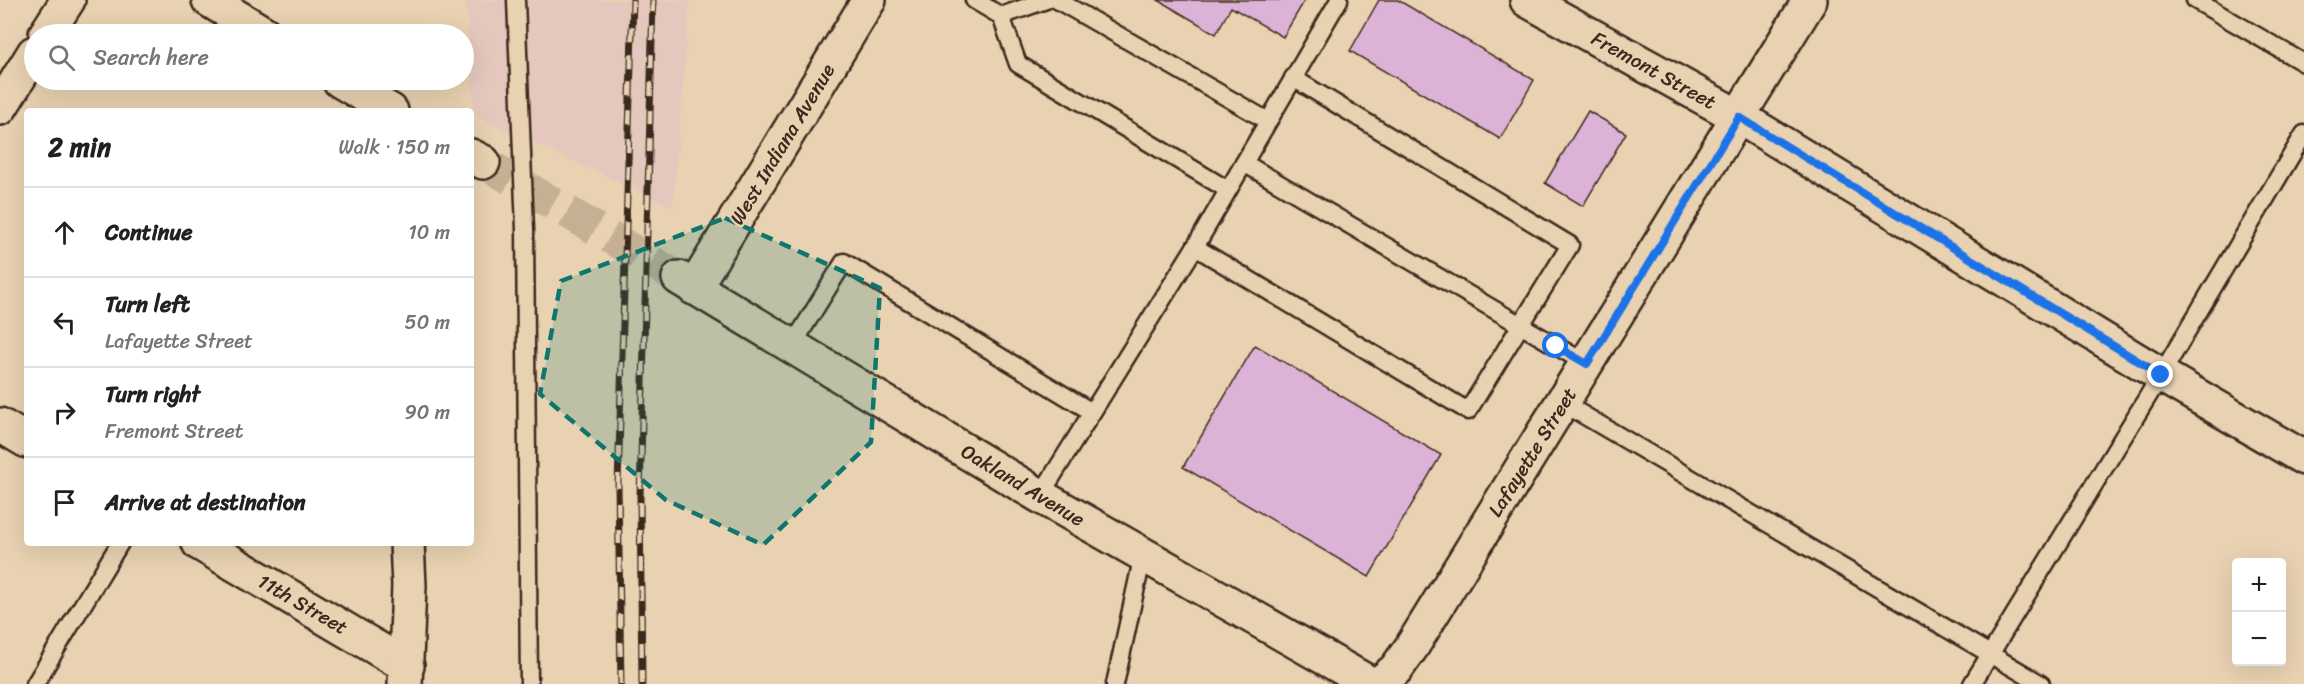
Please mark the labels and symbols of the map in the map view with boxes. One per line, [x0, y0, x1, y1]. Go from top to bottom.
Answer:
street label: Fremont Street [1585, 22, 1723, 119]
street label: West Indiana Avenue [720, 56, 845, 232]
route start [1542, 332, 1568, 358]
route end [2147, 361, 2173, 387]
street label: Lafayette Street [1478, 380, 1587, 524]
street label: Oakland Avenue [954, 434, 1092, 536]
street label: 11th Street [251, 564, 355, 645]

